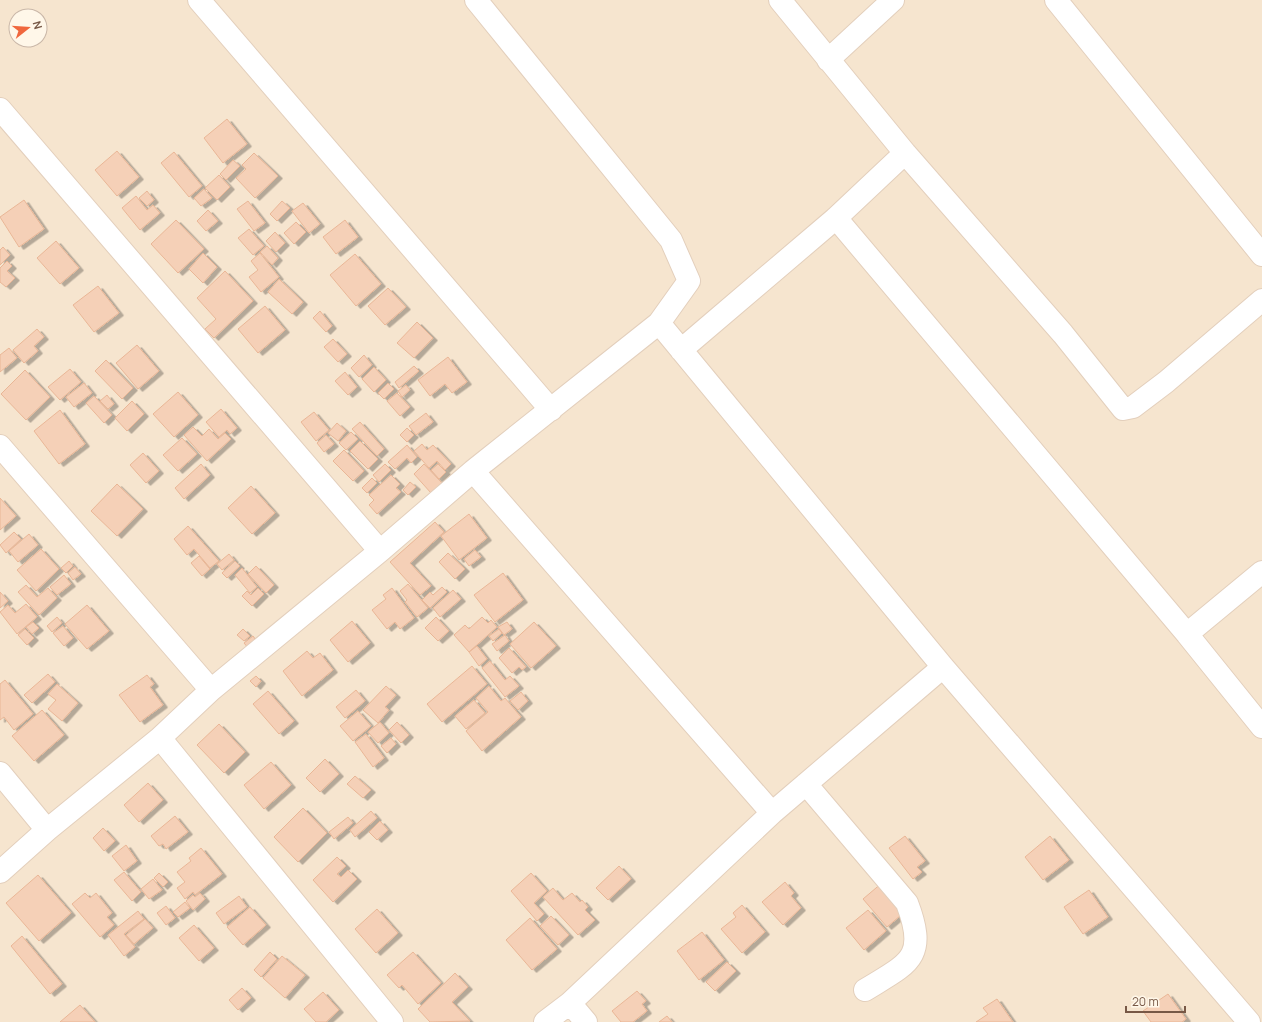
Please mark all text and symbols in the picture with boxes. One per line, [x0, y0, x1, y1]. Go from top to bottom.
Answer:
north arrow [8, 8, 48, 48]
text: N [30, 19, 46, 31]
scale bar [1126, 988, 1185, 1014]
text: 20 m [1132, 993, 1159, 1010]

